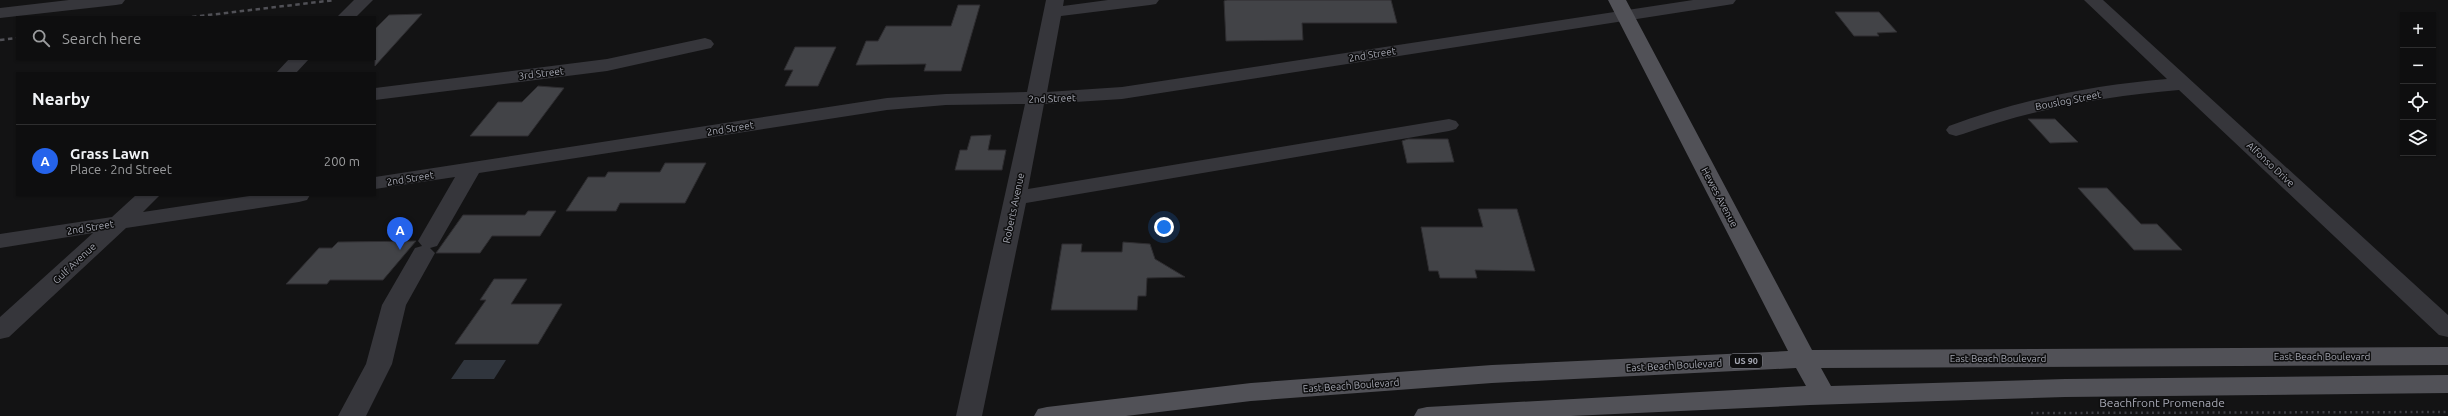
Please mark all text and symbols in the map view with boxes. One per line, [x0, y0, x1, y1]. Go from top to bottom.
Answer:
map controls [2400, 12, 2436, 156]
button: + [2400, 12, 2436, 48]
search box [16, 16, 376, 60]
icon: search [30, 27, 52, 49]
text: Search here [62, 30, 141, 47]
street label: 2nd Street [1348, 45, 1396, 64]
button: − [2400, 48, 2436, 84]
street label: 3rd Street [518, 65, 564, 82]
button: locate [2400, 84, 2436, 120]
text: Nearby [32, 89, 90, 108]
street label: Bouslog Street [2034, 89, 2102, 112]
street label: 2nd Street [1028, 92, 1076, 105]
street label: 2nd Street [706, 119, 754, 138]
button: layers [2400, 120, 2436, 156]
street label: Alfonso Drive [2245, 140, 2297, 189]
text: Grass Lawn [70, 145, 149, 162]
text: A [40, 154, 50, 168]
text: 200 m [324, 154, 360, 168]
text: Place · 2nd Street [70, 162, 172, 176]
street label: Hewes Avenue [1699, 165, 1740, 229]
street label: 2nd Street [386, 169, 434, 188]
street label: Roberts Avenue [1001, 172, 1026, 244]
pin: A [387, 217, 413, 250]
your location [1154, 217, 1174, 237]
street label: 2nd Street [66, 218, 114, 237]
street label: Gulf Avenue [51, 241, 98, 286]
street label: East Beach Boulevard [2274, 351, 2370, 362]
street label: East Beach Boulevard [1950, 353, 2046, 364]
road number: US 90 [1730, 354, 1762, 368]
street label: East Beach Boulevard [1625, 357, 1723, 374]
street label: East Beach Boulevard [1302, 377, 1400, 394]
street label: Beachfront Promenade [2099, 396, 2225, 409]

